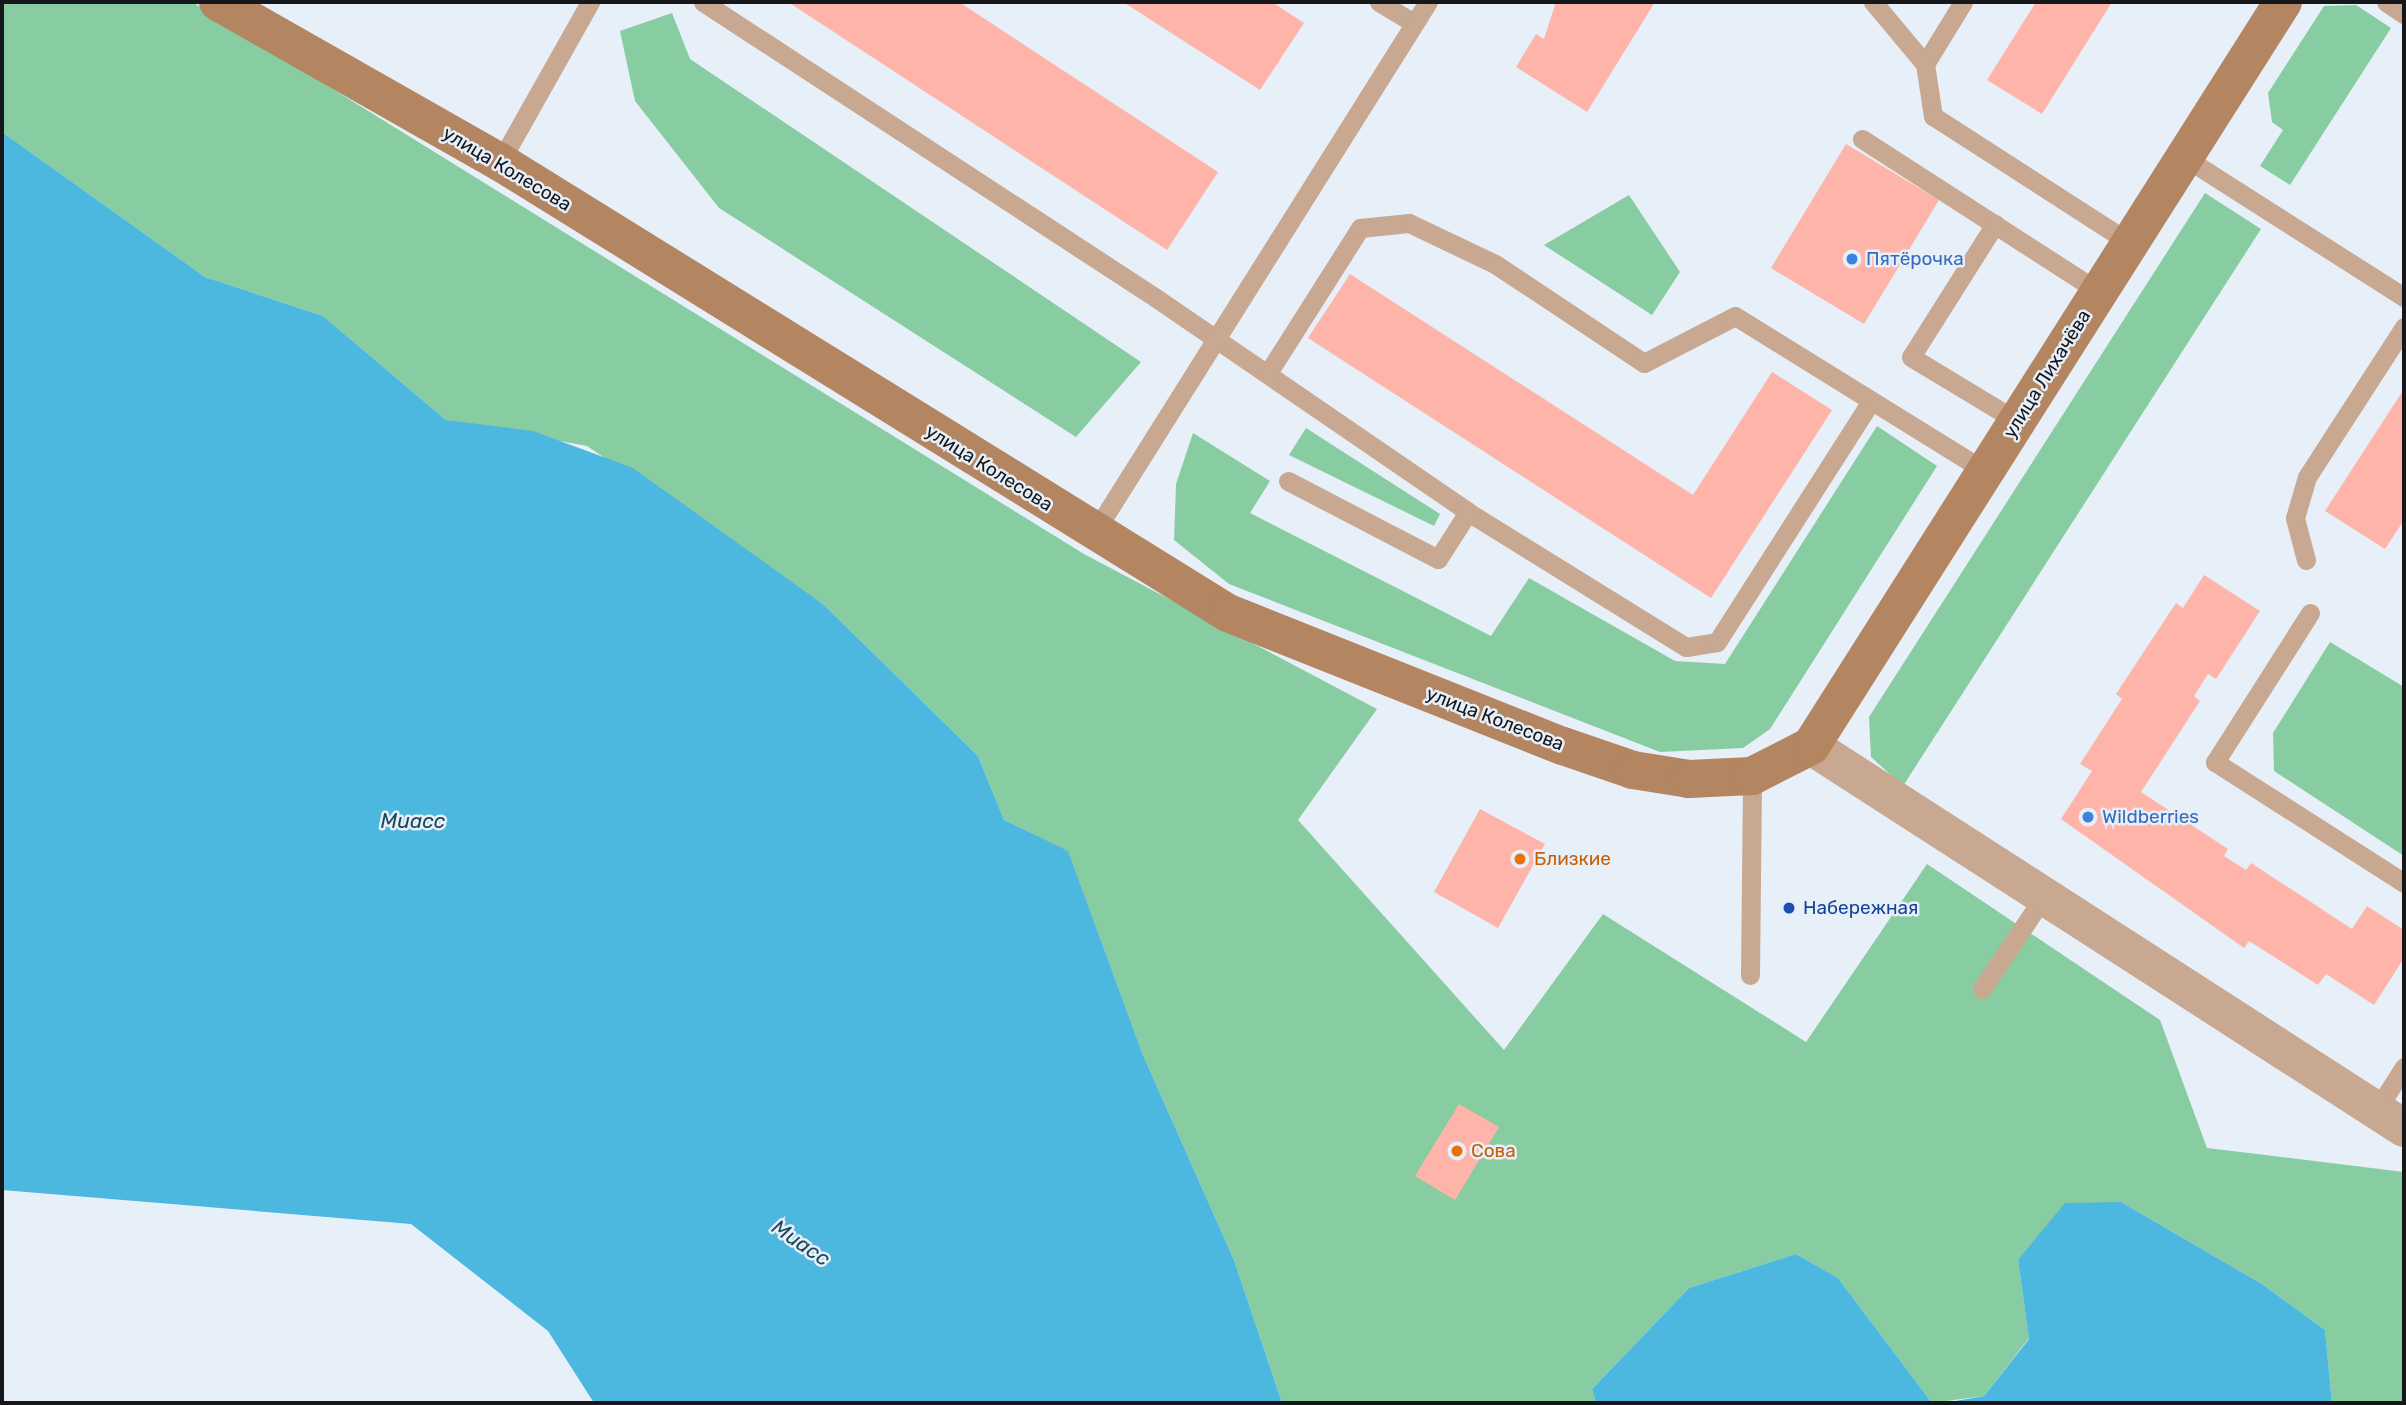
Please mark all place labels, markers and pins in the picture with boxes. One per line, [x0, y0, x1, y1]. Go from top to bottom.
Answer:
place label: Пятёрочка [1866, 248, 1964, 270]
marker: Пятёрочка [1844, 251, 1860, 267]
place label: Wildberries [2102, 806, 2199, 828]
marker: Wildberries [2080, 809, 2096, 825]
place label: Близкие [1534, 848, 1611, 870]
marker: Близкие [1512, 851, 1528, 867]
place label: Набережная [1803, 897, 1918, 919]
marker: Набережная [1781, 900, 1797, 916]
place label: Сова [1471, 1140, 1516, 1162]
marker: Сова [1449, 1143, 1465, 1159]

